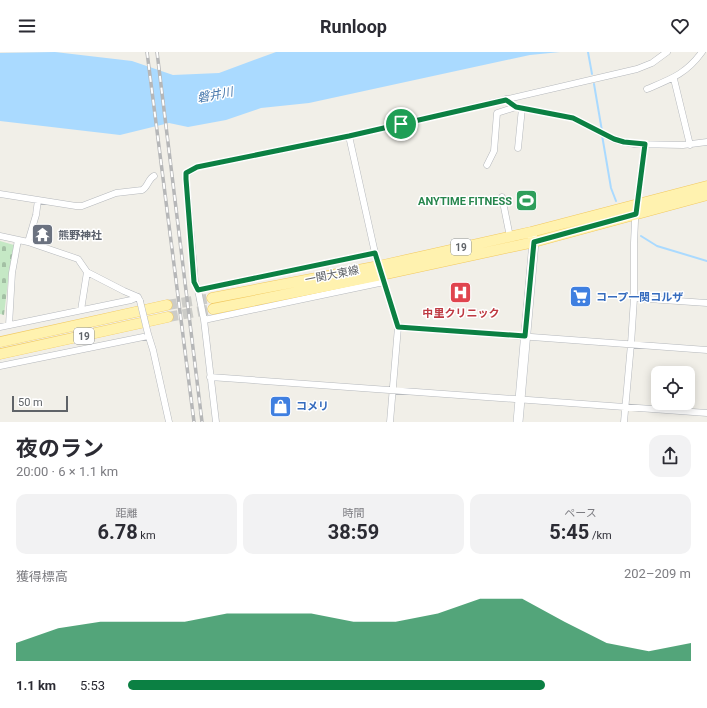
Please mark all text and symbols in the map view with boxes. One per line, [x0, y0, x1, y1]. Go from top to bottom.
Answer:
icon: menu [16, 15, 38, 37]
icon: heart [669, 15, 691, 37]
text: Runloop [320, 16, 387, 37]
water label: 磐井川 [196, 84, 236, 105]
pin [384, 107, 418, 141]
icon: arrive [390, 113, 412, 135]
sports icon: ANYTIME FITNESS [514, 188, 540, 214]
place label: ANYTIME FITNESS [418, 195, 512, 208]
temple icon: 熊野神社 [29, 222, 55, 248]
place label: 熊野神社 [58, 229, 102, 242]
road number: 19 [451, 239, 471, 255]
street label: 一関大東線 [304, 263, 360, 287]
hospital icon: 中里クリニック [448, 280, 474, 306]
supermarket icon: コープ一関コルザ [568, 284, 594, 310]
place label: コープ一関コルザ [596, 291, 683, 304]
place label: 中里クリニック [423, 307, 500, 320]
road number: 19 [74, 328, 94, 344]
map controls [651, 366, 695, 410]
button: locate [651, 366, 695, 410]
shop icon: コメリ [267, 393, 293, 419]
scale bar [12, 394, 68, 413]
text: 50 m [18, 396, 43, 409]
place label: コメリ [296, 400, 329, 413]
button: share [649, 435, 691, 477]
text: 夜のラン [16, 436, 104, 461]
text: 20:00 · 6 × 1.1 km [16, 464, 118, 479]
text: 距離 [116, 507, 138, 520]
text: 時間 [343, 507, 365, 520]
text: ペース [564, 507, 597, 520]
text: 6.78 [97, 520, 138, 544]
text: 38:59 [328, 520, 379, 544]
text: 5:45 [549, 520, 589, 544]
text: km [138, 529, 156, 542]
text: /km [589, 529, 612, 542]
text: 202–209 m [624, 566, 691, 581]
text: 獲得標高 [16, 569, 68, 584]
text: 1.1 km [16, 678, 56, 693]
text: 5:53 [80, 678, 105, 693]

